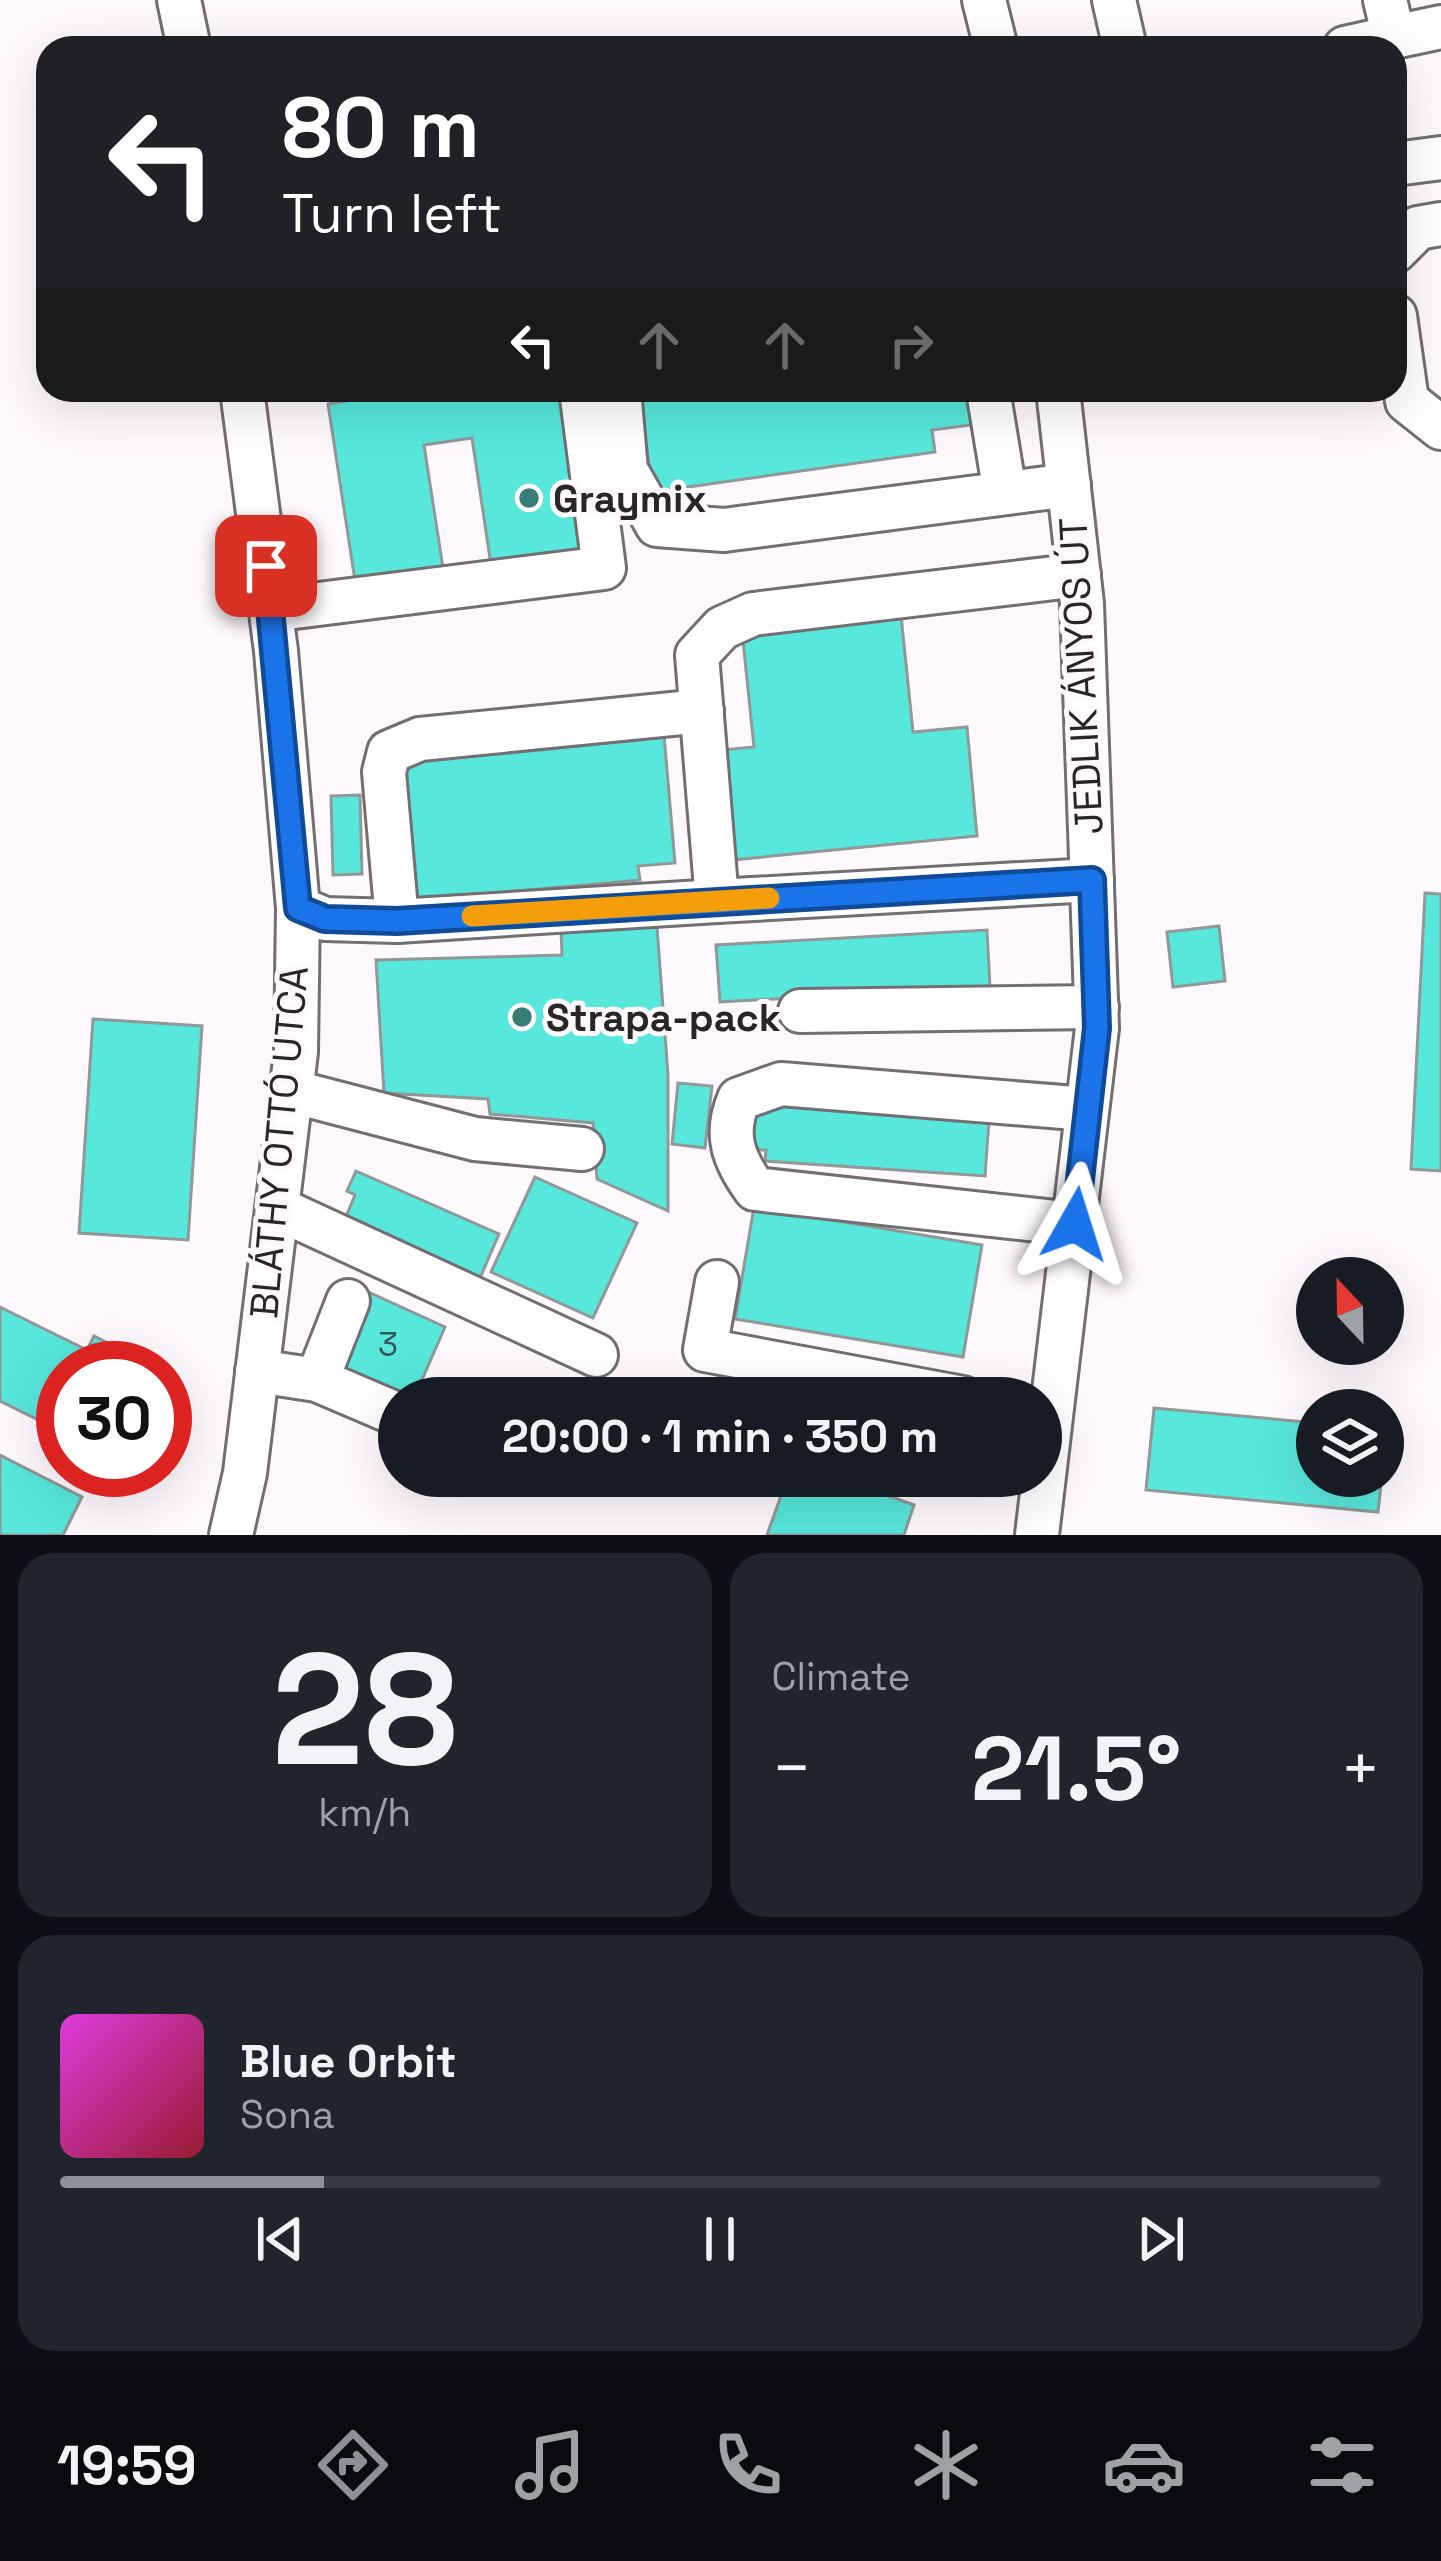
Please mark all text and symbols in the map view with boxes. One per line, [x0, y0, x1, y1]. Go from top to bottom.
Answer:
text: 80 m [282, 74, 480, 182]
icon: left [84, 84, 240, 240]
text: Turn left [282, 179, 502, 248]
icon: left [500, 312, 566, 378]
icon: ahead [626, 312, 692, 378]
icon: ahead [752, 312, 818, 378]
icon: right [878, 312, 944, 378]
place label: Graymix [553, 474, 707, 523]
marker: Graymix [516, 485, 542, 511]
pin [215, 515, 317, 617]
street label: JEDLIK ÁNYOS ÚT [1048, 516, 1114, 836]
icon: arrive [233, 533, 299, 599]
street label: BLÁTHY OTTÓ UTCA [239, 964, 319, 1320]
place label: Strapa-pack [546, 993, 781, 1042]
marker: Strapa-pack [509, 1004, 535, 1030]
position arrow [1012, 1161, 1138, 1287]
north arrow [1296, 1257, 1404, 1365]
map controls [1296, 1257, 1404, 1497]
house number: 3 [378, 1324, 398, 1366]
speed limit sign: 30 [36, 1341, 192, 1497]
button: layers [1296, 1389, 1404, 1497]
text: 20:00 · 1 min · 350 m [502, 1408, 938, 1465]
text: 28 [272, 1610, 458, 1810]
text: Climate [772, 1652, 911, 1701]
text: 21.5° [971, 1711, 1181, 1826]
text: − [772, 1726, 812, 1810]
text: + [1340, 1726, 1381, 1810]
text: km/h [318, 1788, 411, 1837]
text: Blue Orbit [240, 2033, 456, 2090]
text: Sona [240, 2090, 334, 2139]
icon: previous [247, 2206, 313, 2272]
icon: pause [687, 2206, 753, 2272]
icon: next [1128, 2206, 1194, 2272]
icon: directions [311, 2423, 395, 2507]
icon: music [508, 2423, 592, 2507]
icon: phone [706, 2423, 790, 2507]
icon: climate [904, 2423, 988, 2507]
icon: car [1102, 2423, 1186, 2507]
icon: filters [1300, 2423, 1384, 2507]
text: 19:59 [57, 2431, 197, 2500]

